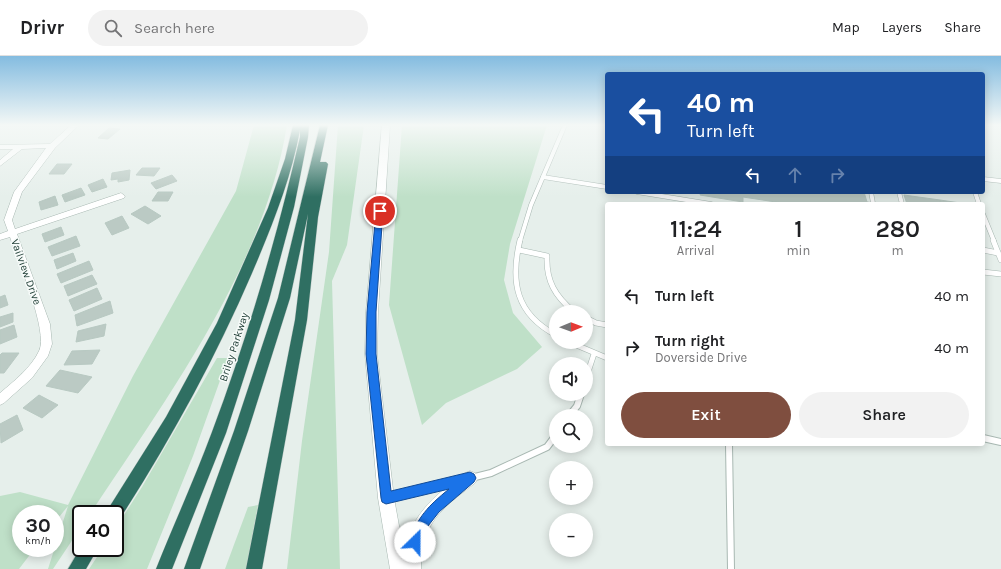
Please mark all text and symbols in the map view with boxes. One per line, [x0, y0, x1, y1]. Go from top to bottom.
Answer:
search box [88, 10, 368, 46]
text: Drivr [20, 17, 64, 39]
icon: search [102, 17, 124, 39]
text: Search here [134, 19, 215, 37]
text: Map [832, 19, 860, 36]
text: Layers [882, 19, 922, 36]
text: Share [944, 19, 981, 36]
text: 40 m [687, 86, 755, 119]
icon: left [621, 88, 673, 140]
text: Turn left [687, 120, 755, 142]
icon: left [742, 164, 764, 186]
icon: ahead [784, 164, 806, 186]
icon: right [826, 164, 848, 186]
pin [363, 194, 397, 228]
icon: arrive [369, 200, 391, 222]
text: 11:24 [670, 215, 721, 243]
text: 1 [794, 215, 803, 243]
text: 280 [875, 215, 920, 243]
street label: Vailview Drive [8, 237, 44, 307]
text: Arrival [677, 243, 715, 258]
text: min [786, 243, 810, 258]
text: m [892, 243, 904, 258]
icon: left [621, 285, 643, 307]
text: Turn left [655, 287, 714, 305]
text: 40 m [934, 287, 969, 305]
north arrow [549, 305, 593, 349]
map controls [549, 305, 593, 557]
street label: Briley Parkway [217, 311, 251, 383]
text: Turn right [655, 332, 725, 350]
icon: right [621, 337, 643, 359]
text: 40 m [934, 339, 969, 357]
text: Doverside Drive [655, 350, 747, 365]
button: sound [549, 357, 593, 401]
button: Exit [621, 392, 791, 438]
button: Share [799, 392, 969, 438]
button: search [549, 409, 593, 453]
button: + [549, 461, 593, 505]
speed limit sign: 40 [72, 505, 124, 557]
button: − [549, 513, 593, 557]
text: 30 [25, 514, 51, 537]
position arrow [394, 521, 436, 563]
text: km/h [25, 535, 51, 547]

